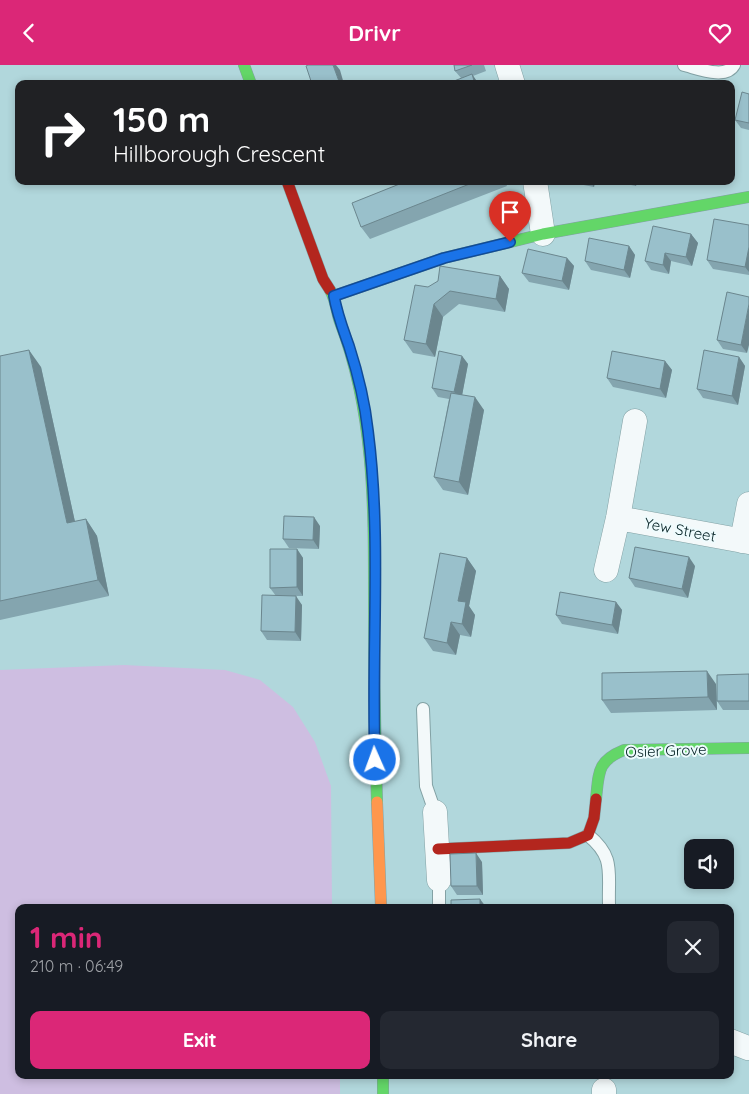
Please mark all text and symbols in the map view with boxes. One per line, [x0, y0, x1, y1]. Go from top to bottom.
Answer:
icon: back [15, 19, 43, 47]
text: Drivr [348, 19, 401, 47]
icon: heart [706, 19, 734, 47]
text: 150 m [113, 97, 210, 141]
icon: right [30, 100, 95, 165]
text: Hillborough Crescent [113, 140, 325, 168]
pin [489, 191, 531, 242]
icon: arrive [496, 198, 524, 226]
street label: Yew Street [643, 513, 718, 546]
position arrow [348, 733, 400, 785]
street label: Osier Grove [625, 740, 707, 761]
map controls [684, 839, 734, 889]
button: sound [684, 839, 734, 889]
text: 1 min [30, 918, 103, 956]
button: close [667, 921, 719, 973]
text: 210 m · 06:49 [30, 956, 123, 976]
button: Exit [30, 1011, 370, 1069]
button: Share [380, 1011, 719, 1069]

